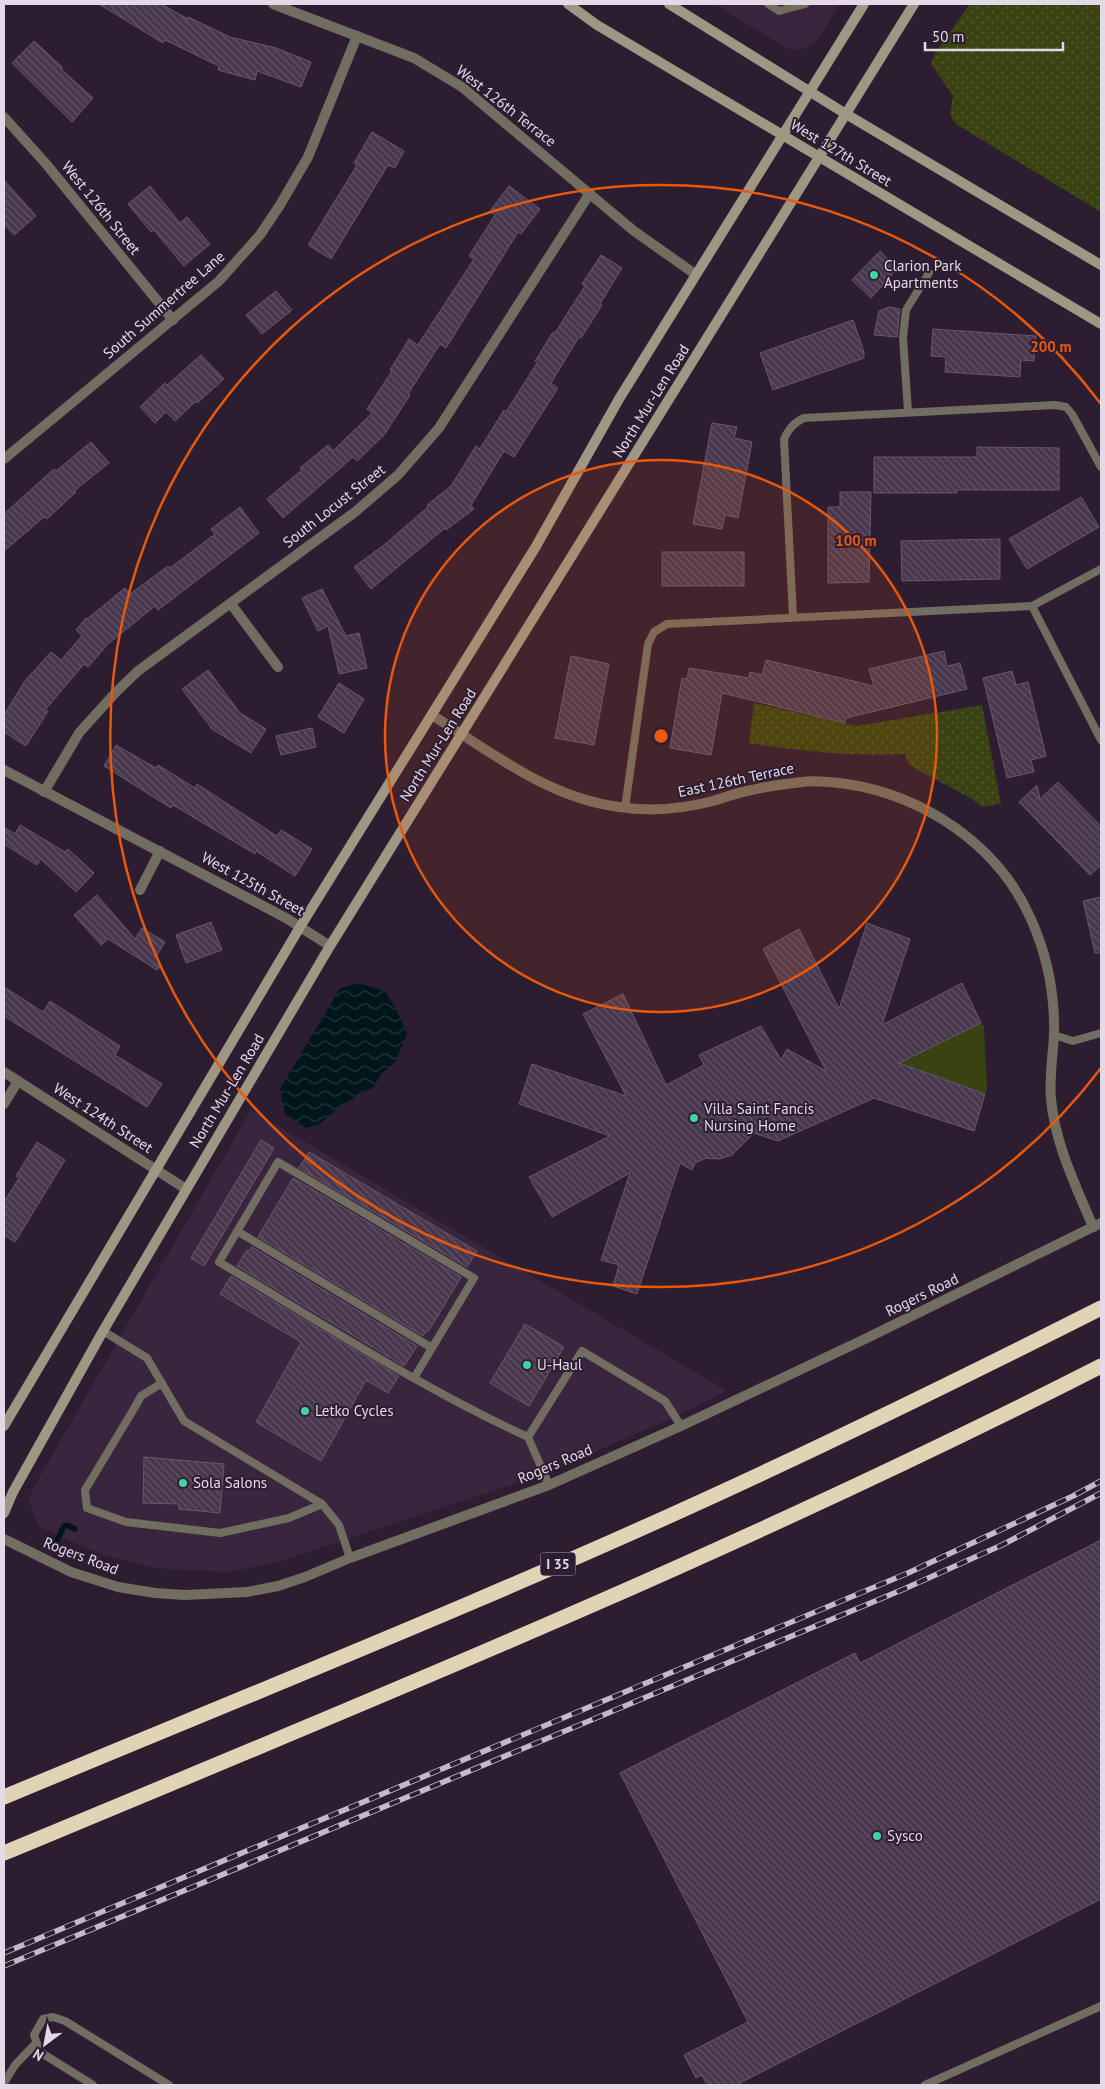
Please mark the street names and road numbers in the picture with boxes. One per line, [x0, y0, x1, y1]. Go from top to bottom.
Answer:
street label: West 126th Terrace [452, 61, 560, 151]
street label: West 127th Street [787, 115, 895, 190]
street label: West 126th Street [58, 157, 145, 258]
street label: South Summertree Lane [99, 247, 228, 363]
street label: North Mur-Len Road [608, 341, 693, 461]
street label: South Locust Street [279, 460, 389, 552]
street label: North Mur-Len Road [395, 685, 480, 805]
street label: East 126th Terrace [676, 758, 796, 801]
street label: West 125th Street [198, 847, 308, 920]
street label: North Mur-Len Road [185, 1030, 268, 1151]
street label: West 124th Street [50, 1078, 157, 1157]
street label: Rogers Road [882, 1269, 961, 1320]
street label: Rogers Road [515, 1439, 595, 1488]
street label: Rogers Road [41, 1532, 122, 1579]
road number: I 35 [540, 1552, 576, 1576]

